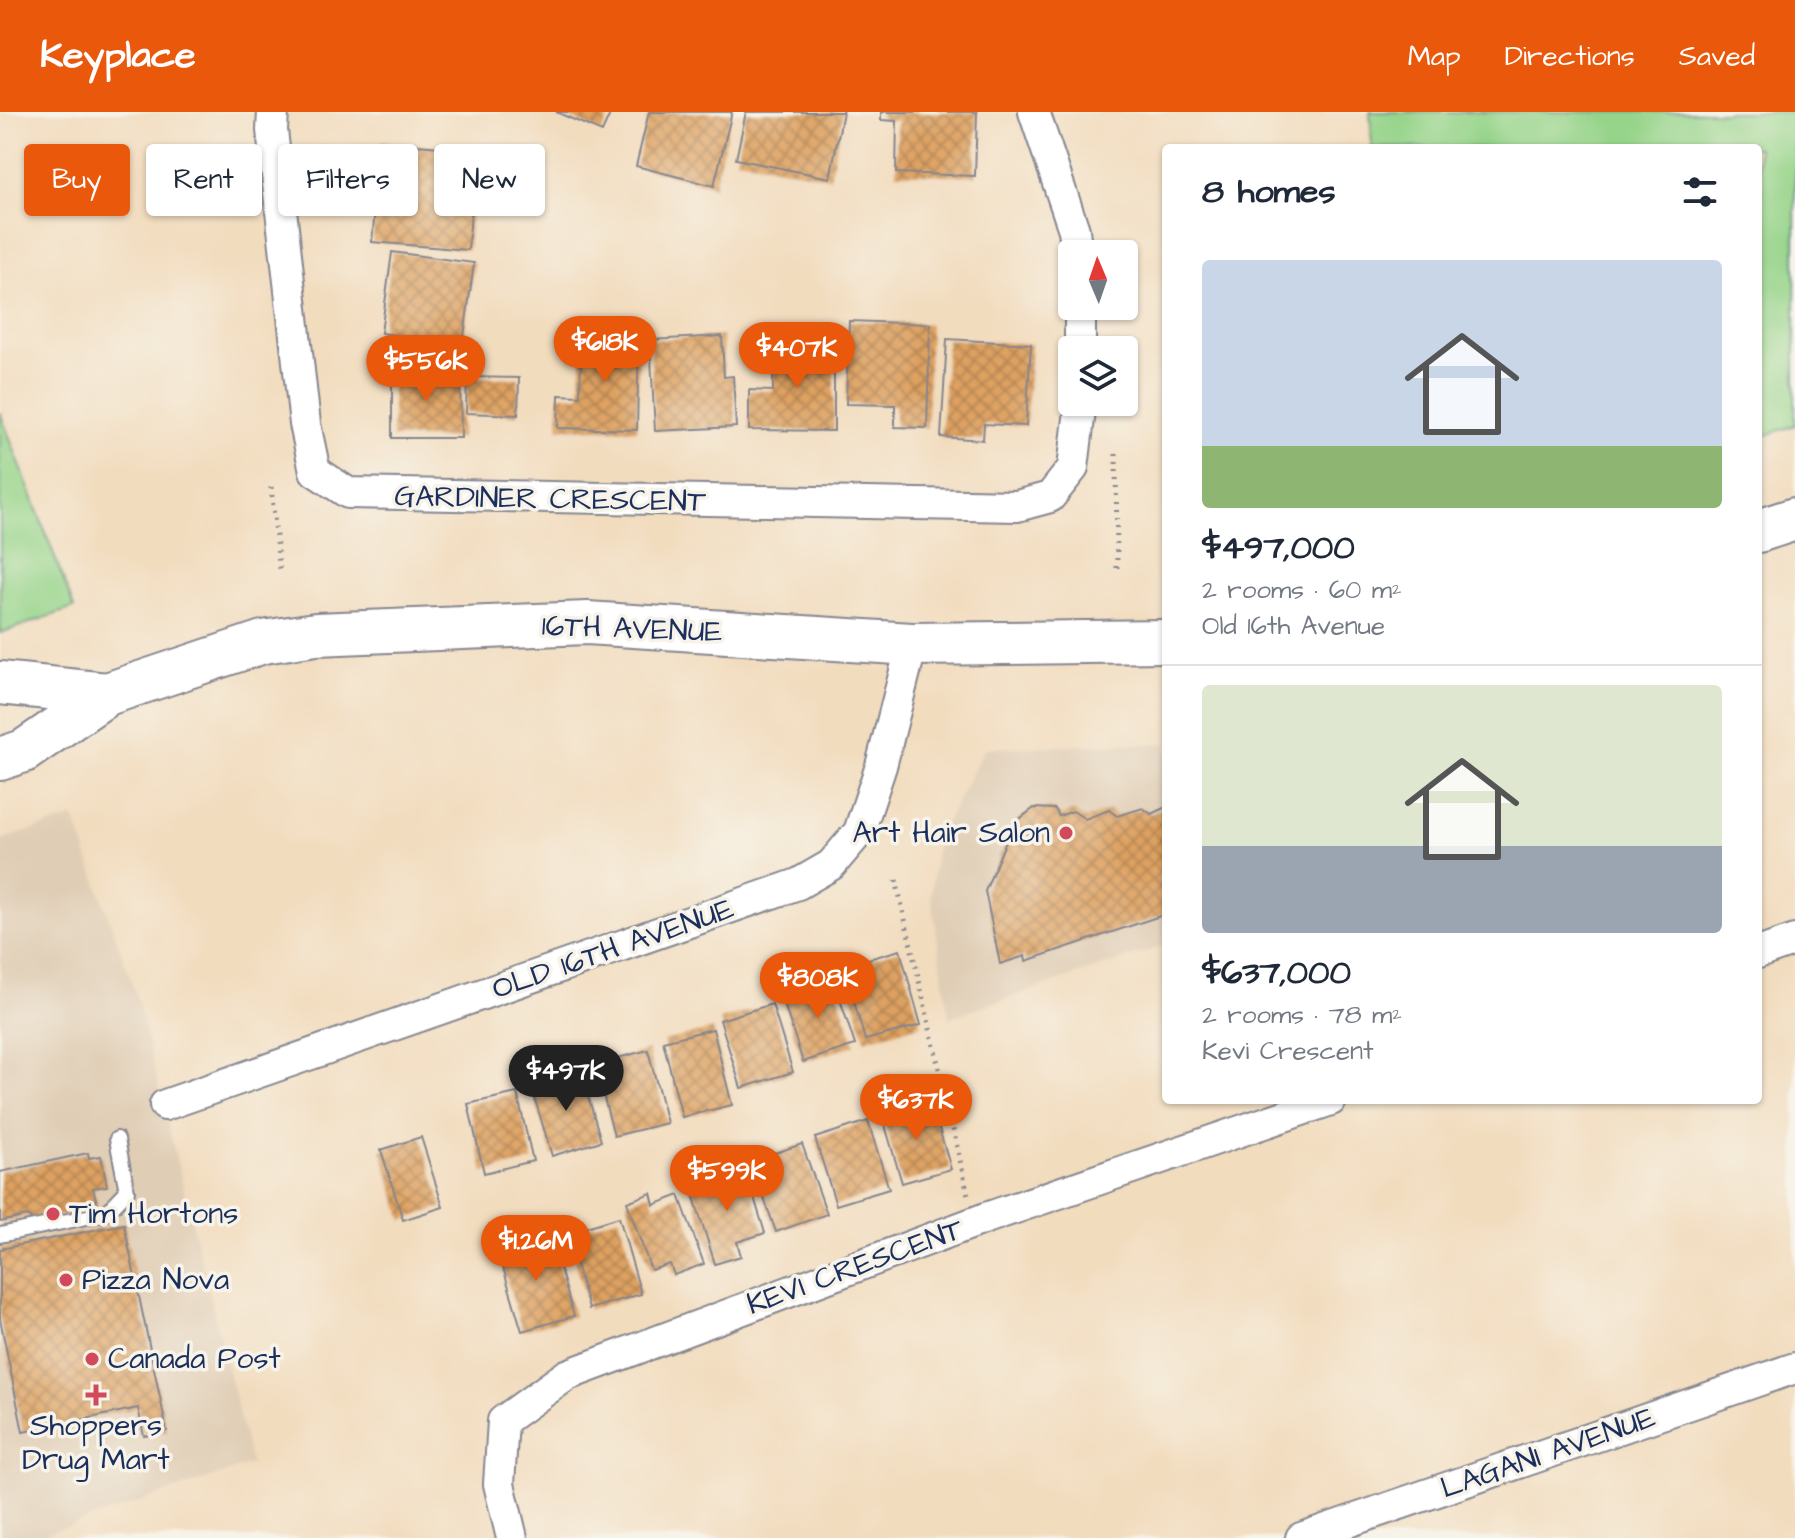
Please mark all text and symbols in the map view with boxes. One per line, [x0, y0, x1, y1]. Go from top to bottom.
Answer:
text: Keyplace [40, 30, 196, 82]
text: Map [1408, 37, 1461, 76]
text: Directions [1505, 37, 1635, 76]
text: Saved [1679, 37, 1755, 76]
chip: Buy [24, 144, 130, 216]
chip: Rent [146, 144, 262, 216]
chip: Filters [278, 144, 418, 216]
chip: New [434, 144, 545, 216]
text: 8 homes [1202, 168, 1336, 216]
icon: filters [1678, 170, 1722, 214]
north arrow [1058, 240, 1138, 320]
map controls [1058, 240, 1138, 416]
icon: home [1390, 312, 1534, 456]
pin: $618K [549, 316, 661, 384]
pin: $407K [741, 322, 853, 390]
text: $618K [572, 324, 638, 360]
text: $407K [757, 330, 837, 366]
pin: $556K [370, 335, 482, 403]
button: layers [1058, 336, 1138, 416]
text: $556K [384, 343, 468, 379]
street label: GARDINER CRESCENT [394, 475, 706, 523]
text: $497,000 [1202, 524, 1355, 572]
text: 2 rooms · 60 m² [1202, 572, 1402, 608]
street label: 16TH AVENUE [541, 605, 723, 653]
text: Old 16th Avenue [1202, 608, 1385, 644]
icon: home [1390, 737, 1534, 881]
place label: Art Hair Salon [852, 812, 1050, 854]
marker: Art Hair Salon [1057, 824, 1075, 842]
street label: OLD 16TH AVENUE [487, 888, 740, 1010]
text: $637,000 [1202, 949, 1351, 997]
pin: $808K [762, 952, 874, 1020]
text: $808K [778, 960, 858, 996]
text: 2 rooms · 78 m² [1202, 997, 1402, 1033]
text: Kevi Crescent [1202, 1033, 1374, 1069]
pin: $497K [510, 1045, 622, 1113]
text: $497K [527, 1053, 605, 1089]
pin: $637K [860, 1074, 972, 1142]
text: $637K [878, 1082, 954, 1118]
pin: $599K [671, 1145, 783, 1213]
text: $599K [688, 1153, 766, 1189]
place label: Tim Hortons [69, 1193, 238, 1235]
marker: Tim Hortons [44, 1205, 62, 1223]
street label: KEVI CRESCENT [741, 1208, 969, 1326]
pin: $1.26M [471, 1215, 601, 1283]
text: $1.26M [499, 1223, 573, 1259]
place label: Pizza Nova [82, 1259, 229, 1301]
marker: Pizza Nova [57, 1271, 75, 1289]
place label: Canada Post [108, 1338, 281, 1380]
marker: Canada Post [83, 1350, 101, 1368]
marker: Shoppers Drug Mart [87, 1386, 105, 1404]
street label: LAGANI AVENUE [1435, 1397, 1661, 1509]
place label: Shoppers Drug Mart [22, 1405, 170, 1482]

